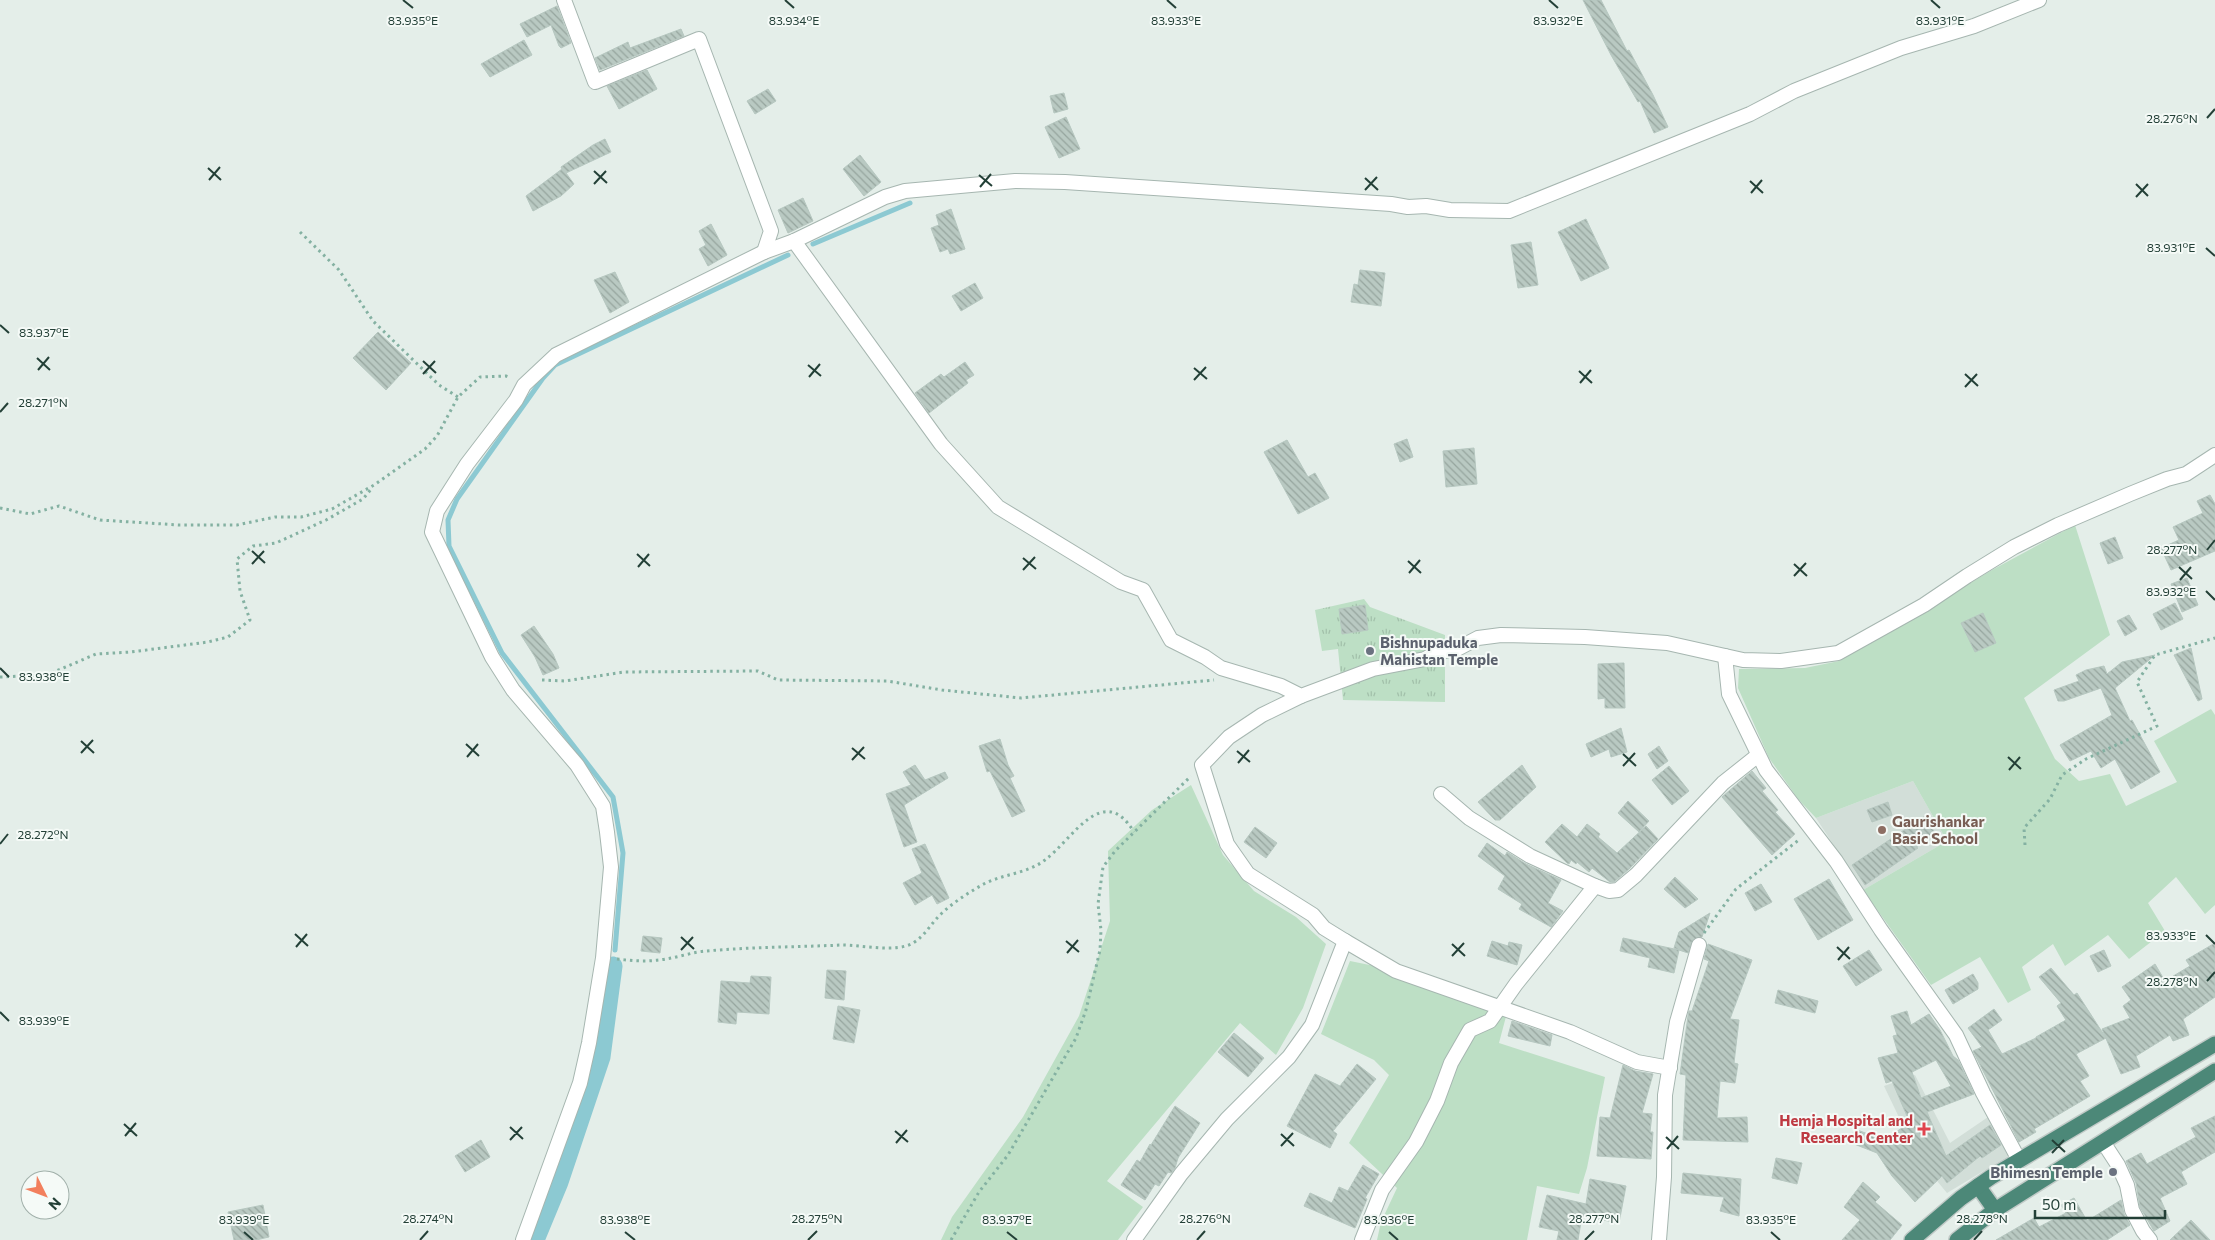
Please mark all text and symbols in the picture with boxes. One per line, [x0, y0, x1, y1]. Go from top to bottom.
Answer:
text: 83.935°E [388, 13, 438, 27]
text: 83.934°E [769, 13, 819, 27]
text: 83.933°E [1151, 13, 1201, 27]
text: 83.932°E [1533, 13, 1583, 27]
text: 83.931°E [1916, 13, 1964, 27]
text: 28.276°N [2146, 111, 2198, 125]
text: 83.931°E [2147, 240, 2195, 254]
text: 83.937°E [19, 325, 69, 339]
text: 28.271°N [18, 395, 68, 409]
text: 28.277°N [2147, 542, 2197, 556]
text: 83.932°E [2146, 584, 2196, 598]
place label: Bishnupaduka Mahistan Temple [1380, 633, 1498, 668]
marker: Bishnupaduka Mahistan Temple [1364, 645, 1376, 657]
text: 83.938°E [19, 669, 69, 683]
place label: Gaurishankar Basic School [1892, 812, 1985, 847]
marker: Gaurishankar Basic School [1876, 824, 1888, 836]
text: 28.272°N [18, 827, 68, 841]
text: 83.933°E [2146, 928, 2196, 942]
text: 28.278°N [2146, 974, 2198, 988]
text: 83.939°E [19, 1013, 69, 1027]
place label: Hemja Hospital and Research Center [1779, 1111, 1913, 1146]
marker: Hemja Hospital and Research Center [1917, 1122, 1931, 1136]
place label: Bhimesn Temple [1990, 1163, 2103, 1181]
marker: Bhimesn Temple [2107, 1166, 2119, 1178]
north arrow [20, 1170, 70, 1220]
scale bar [2035, 1188, 2165, 1220]
text: N [45, 1194, 65, 1214]
text: 50 m [2042, 1195, 2076, 1213]
text: 28.274°N [403, 1211, 453, 1225]
text: 28.275°N [791, 1211, 843, 1225]
text: 28.276°N [1179, 1211, 1231, 1225]
text: 28.277°N [1569, 1211, 1619, 1225]
text: 28.278°N [1956, 1211, 2008, 1225]
text: 83.939°E [219, 1212, 269, 1226]
text: 83.938°E [600, 1212, 650, 1226]
text: 83.937°E [982, 1212, 1032, 1226]
text: 83.936°E [1364, 1212, 1414, 1226]
text: 83.935°E [1746, 1212, 1796, 1226]

